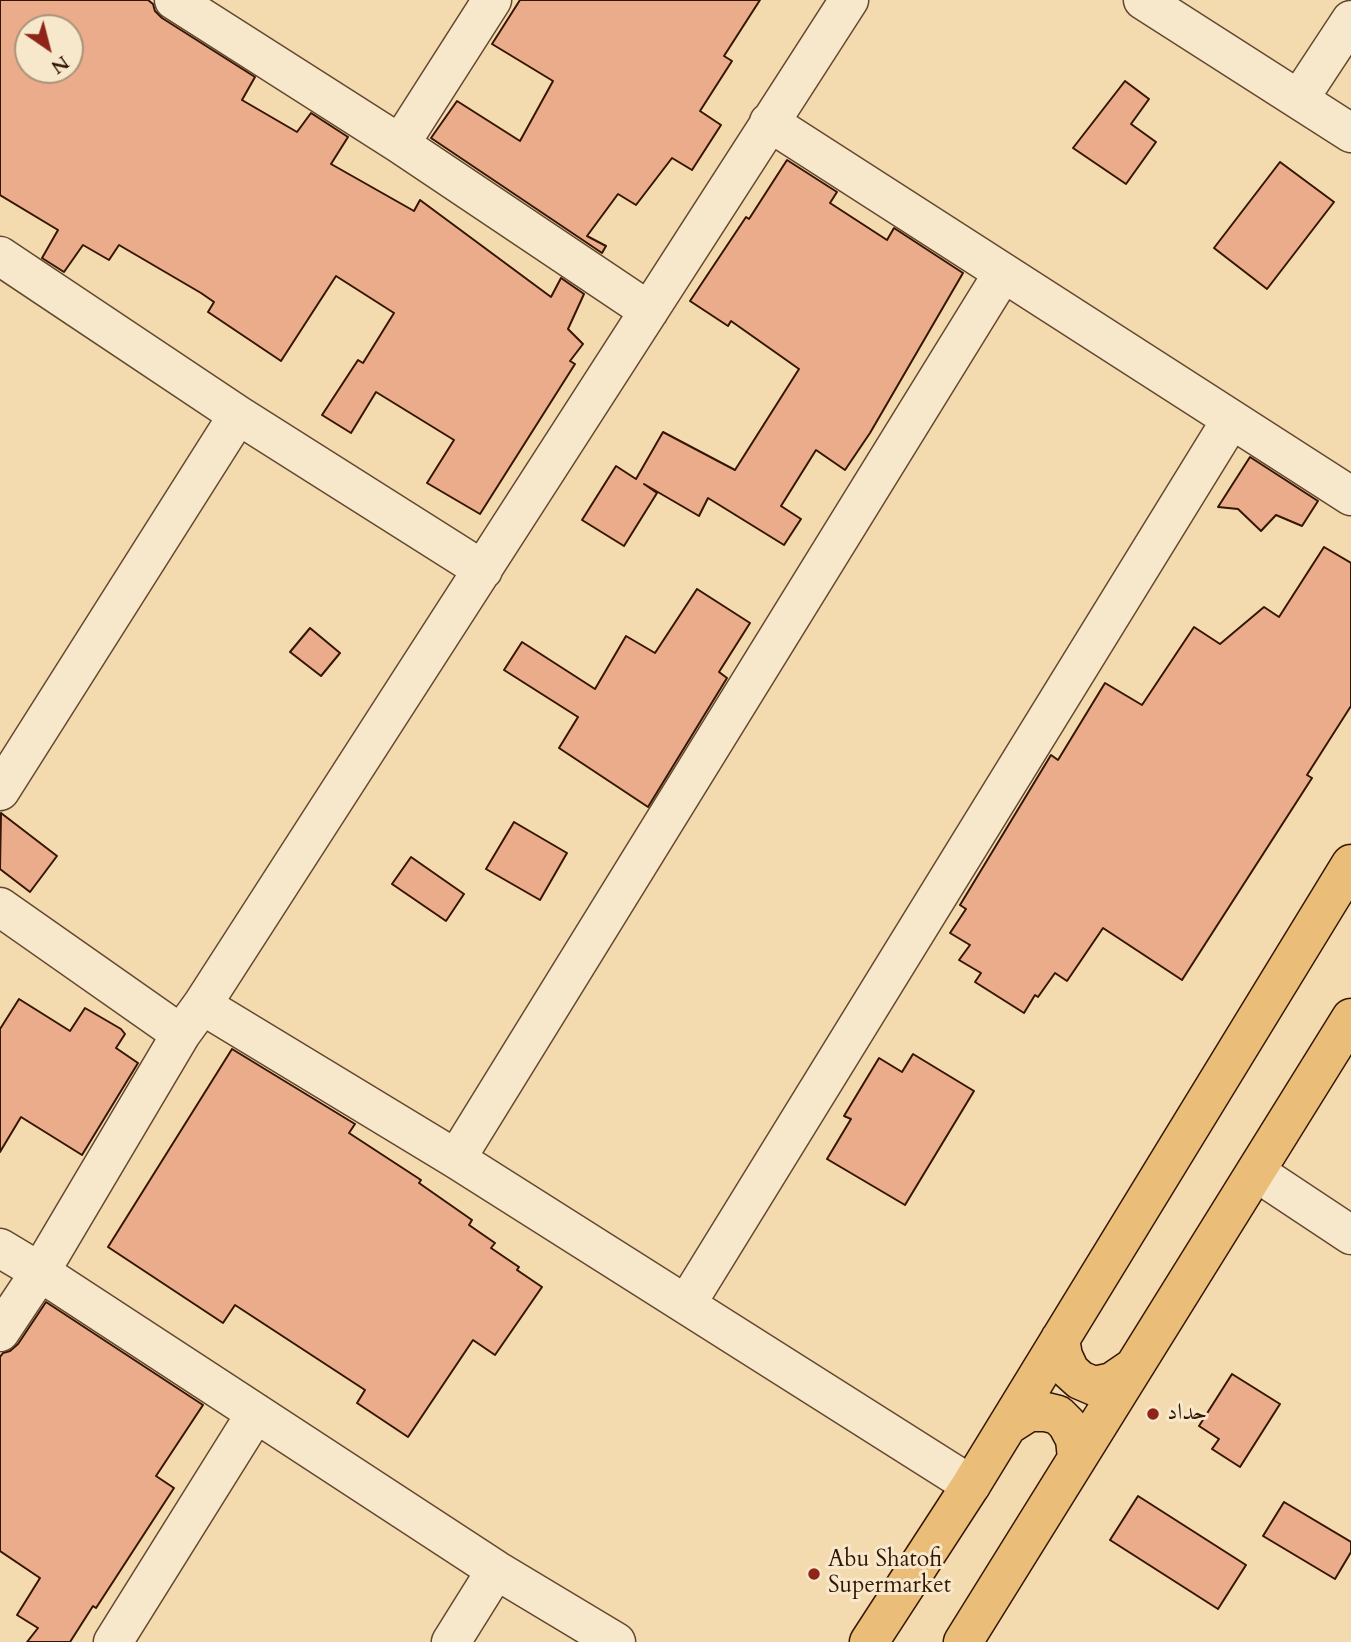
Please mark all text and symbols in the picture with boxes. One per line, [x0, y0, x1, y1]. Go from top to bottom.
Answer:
north arrow [14, 14, 84, 84]
text: N [46, 49, 74, 80]
place label: حداد [1167, 1400, 1207, 1428]
marker: حداد [1145, 1406, 1161, 1422]
place label: Abu Shatofi Supermarket [828, 1547, 951, 1601]
marker: Abu Shatofi Supermarket [806, 1566, 822, 1582]

